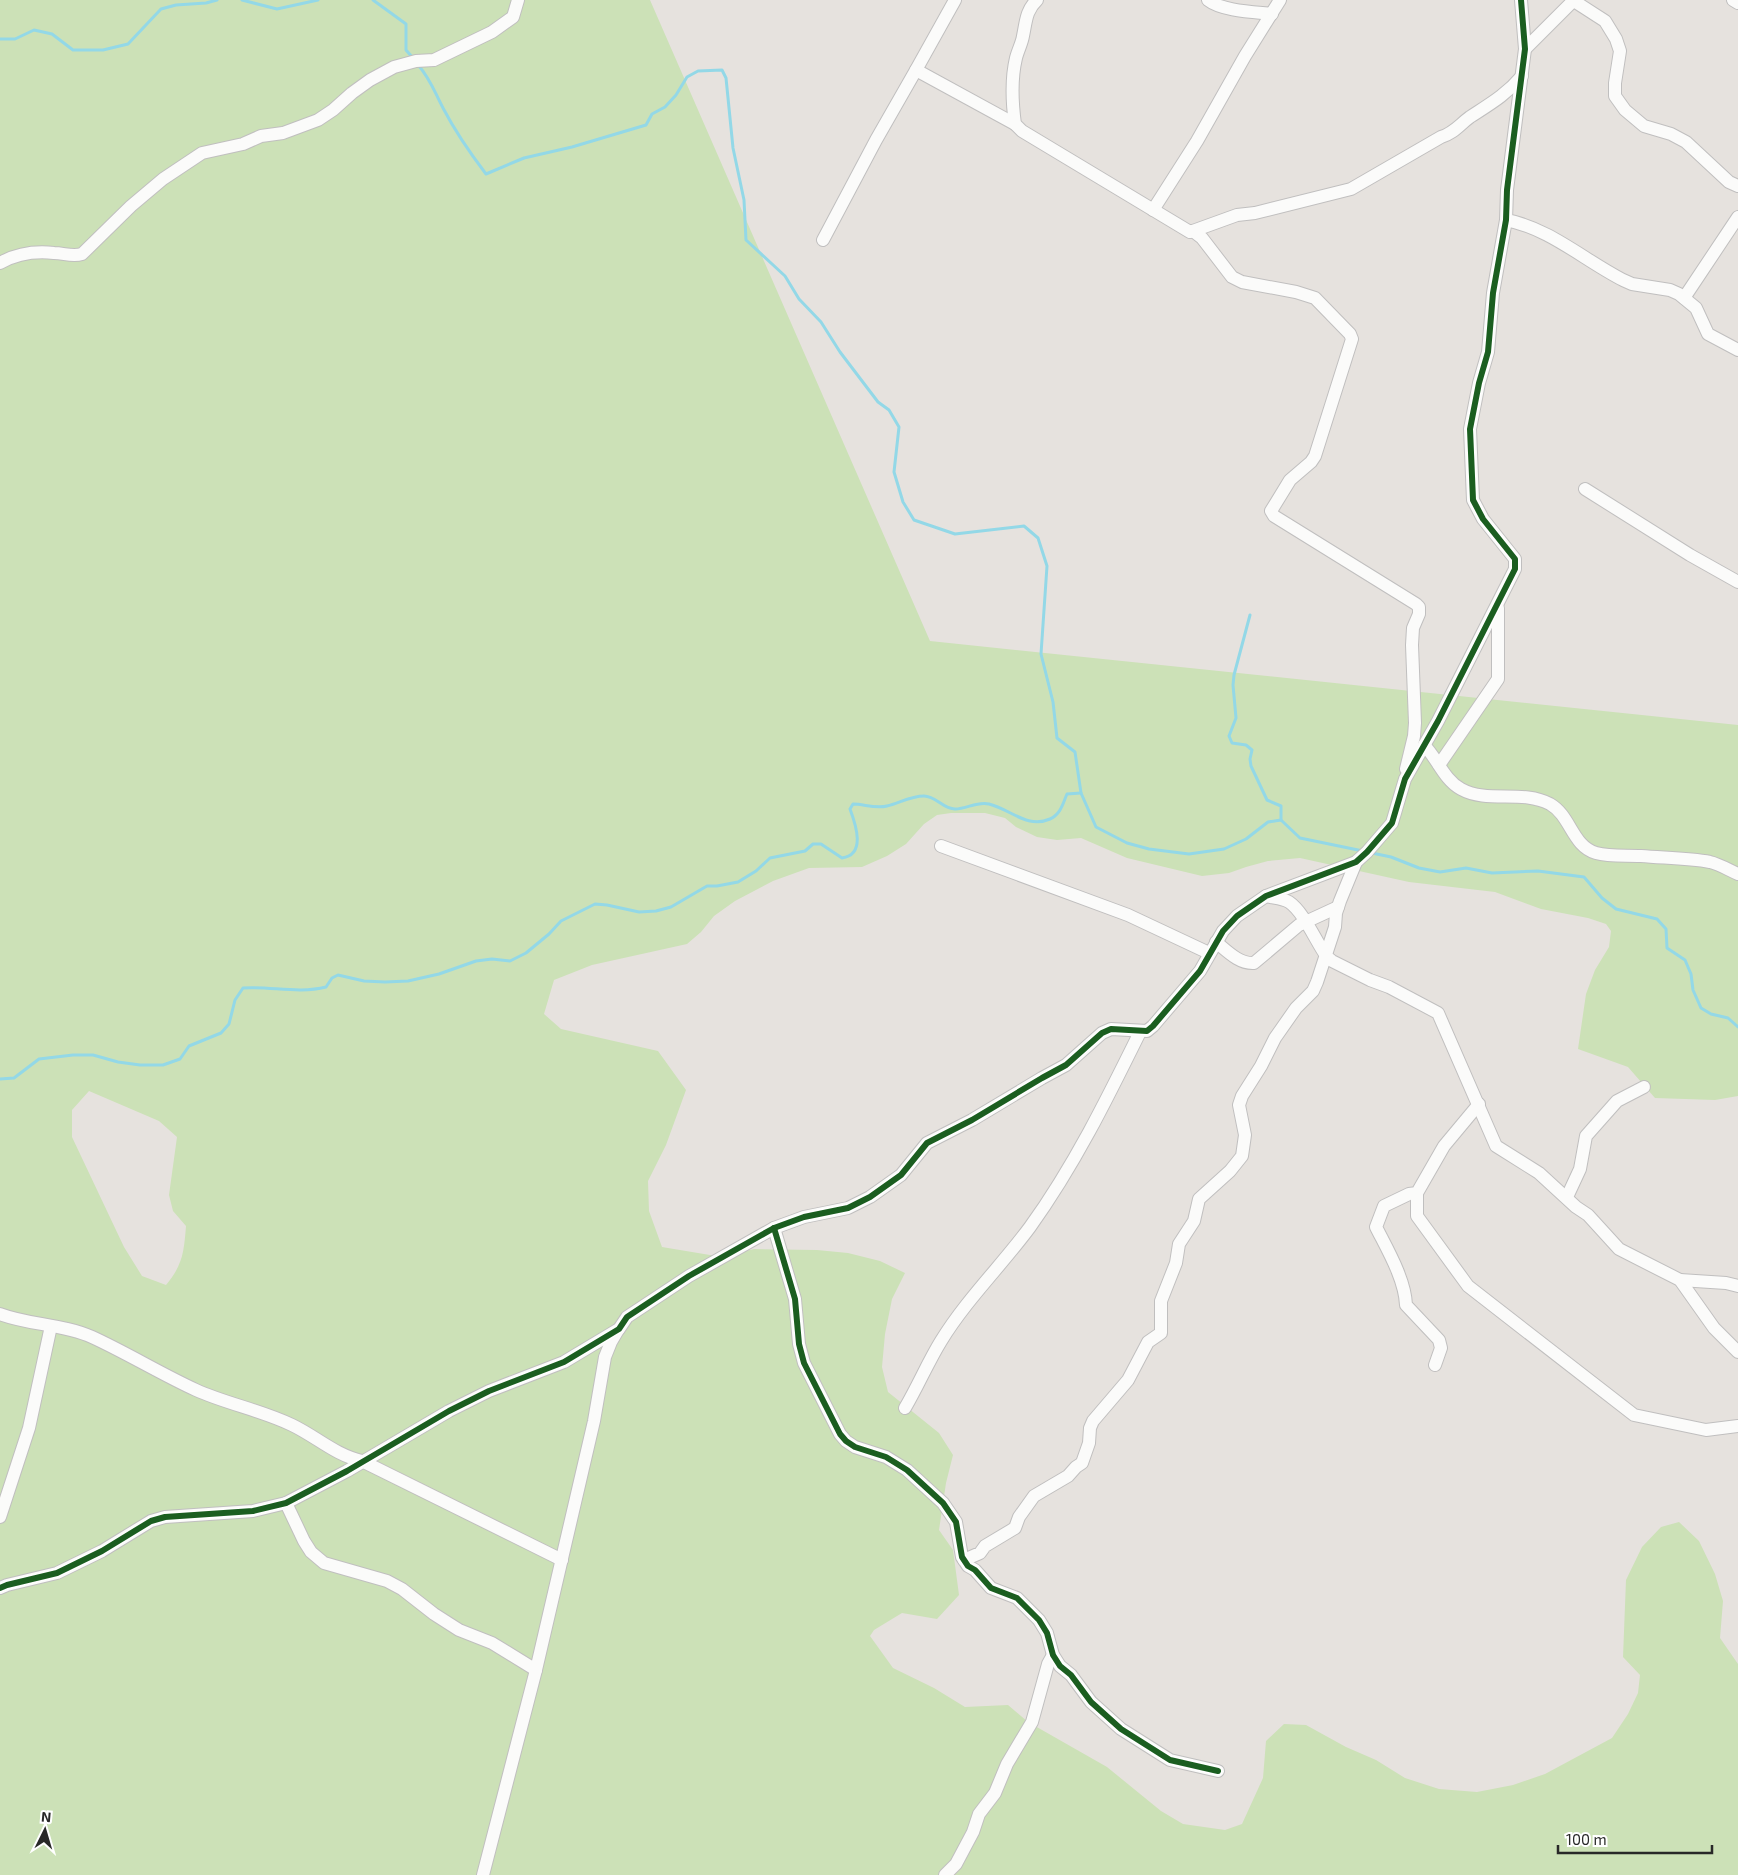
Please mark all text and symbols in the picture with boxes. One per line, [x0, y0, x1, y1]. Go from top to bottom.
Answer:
north arrow [20, 1805, 70, 1855]
text: N [40, 1808, 52, 1825]
scale bar [1558, 1822, 1712, 1854]
text: 100 m [1566, 1830, 1607, 1848]

